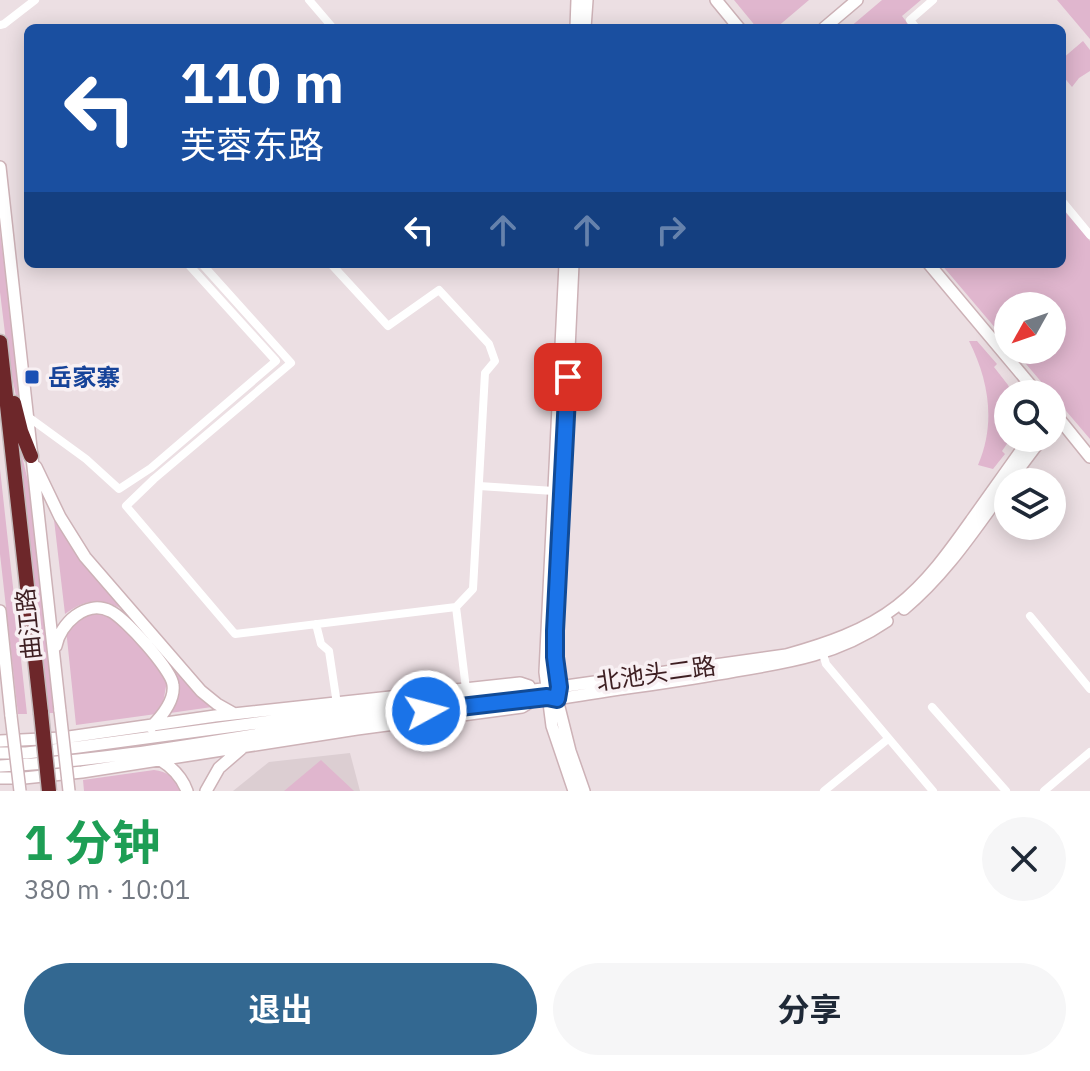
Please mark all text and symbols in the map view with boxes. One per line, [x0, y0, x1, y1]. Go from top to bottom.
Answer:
text: 110 m [180, 46, 344, 118]
icon: left [48, 56, 152, 160]
text: 芙蓉东路 [180, 121, 324, 168]
icon: left [397, 208, 441, 252]
icon: ahead [481, 208, 525, 252]
icon: ahead [565, 208, 609, 252]
icon: right [649, 208, 693, 252]
north arrow [994, 292, 1066, 364]
map controls [994, 292, 1066, 540]
pin [534, 343, 602, 411]
icon: arrive [546, 355, 590, 399]
place label: 岳家寨 [48, 361, 120, 393]
marker: 岳家寨 [23, 368, 41, 386]
button: search [994, 380, 1066, 452]
button: layers [994, 468, 1066, 540]
street label: 曲江路 [8, 587, 48, 661]
street label: 北池头二路 [594, 649, 718, 697]
position arrow [384, 669, 468, 753]
text: 1 分钟 [24, 811, 160, 873]
button: close [982, 817, 1066, 901]
text: 380 m · 10:01 [24, 872, 190, 906]
button: 退出 [24, 963, 537, 1055]
button: 分享 [553, 963, 1066, 1055]

